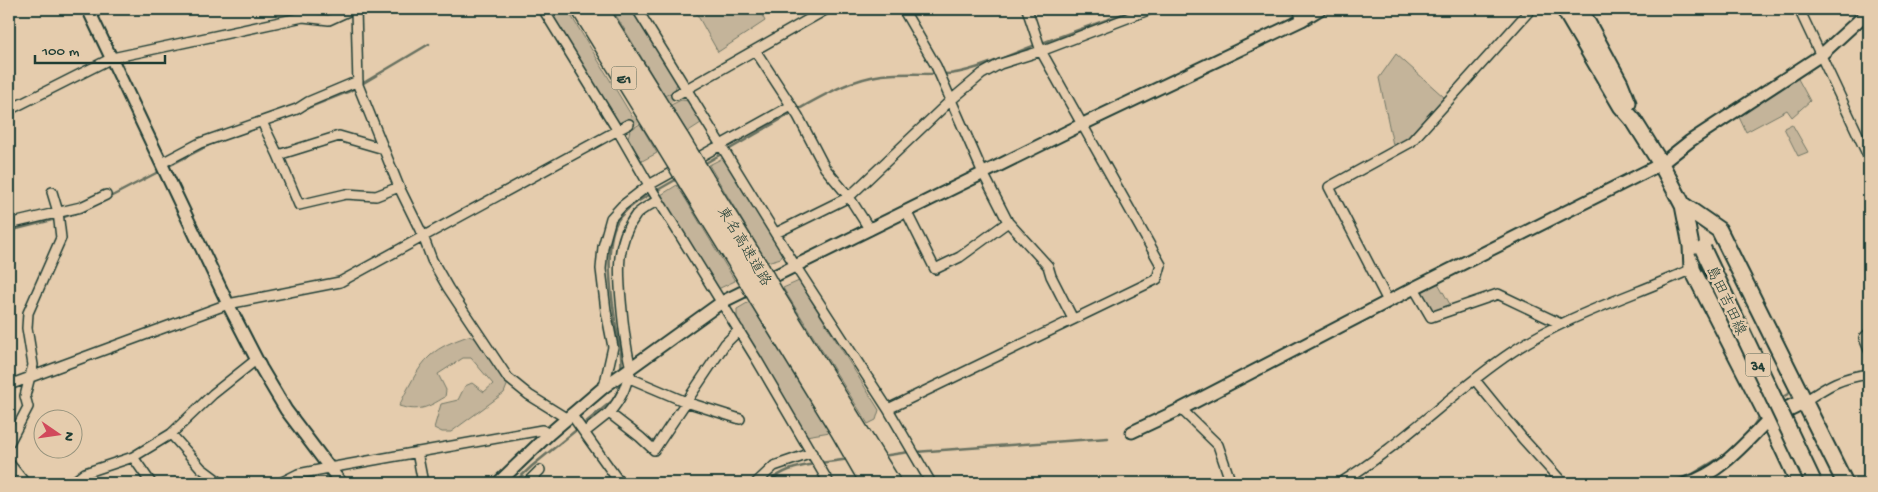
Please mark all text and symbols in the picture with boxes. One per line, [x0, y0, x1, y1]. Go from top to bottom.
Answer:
scale bar [35, 32, 165, 64]
text: 100 m [41, 43, 80, 61]
road number: E1 [612, 66, 636, 90]
street label: 東名高速道路 [712, 203, 775, 290]
street label: 島田吉田線 [1701, 263, 1750, 339]
road number: 34 [1746, 354, 1770, 376]
north arrow [32, 410, 82, 460]
text: N [59, 430, 78, 443]

